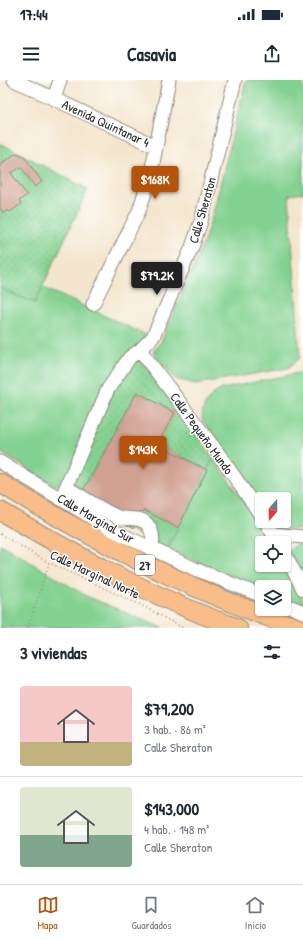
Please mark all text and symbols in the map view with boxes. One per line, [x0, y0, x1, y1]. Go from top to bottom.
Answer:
text: 17:44 [20, 4, 48, 25]
text: Casavia [127, 42, 176, 67]
icon: menu [20, 43, 42, 65]
icon: share [261, 43, 283, 65]
street label: Avenida Quintanar 4 [59, 95, 153, 151]
pin: $168K [127, 166, 183, 200]
text: $168K [141, 170, 169, 188]
street label: Calle Sheraton [184, 175, 220, 245]
pin: $79.2K [124, 262, 190, 296]
text: $79.2K [140, 266, 174, 284]
street label: Calle Pequeño Mundo [166, 388, 238, 478]
pin: $143K [115, 436, 171, 470]
text: $143K [129, 440, 157, 458]
street label: Calle Marginal Sur [54, 489, 138, 547]
north arrow [255, 492, 291, 528]
map controls [255, 492, 291, 616]
button: locate [255, 536, 291, 572]
street label: Calle Marginal Norte [47, 545, 143, 603]
road number: 27 [135, 555, 155, 575]
button: layers [255, 580, 291, 616]
text: 3 viviendas [20, 641, 87, 664]
icon: filters [261, 641, 283, 663]
text: $79,200 [144, 697, 194, 720]
icon: home [52, 702, 100, 750]
text: 3 hab. · 86 m² [144, 720, 206, 738]
text: Calle Sheraton [144, 738, 212, 756]
text: $143,000 [144, 797, 199, 820]
icon: home [52, 803, 100, 851]
text: 4 hab. · 148 m² [144, 820, 209, 838]
text: Calle Sheraton [144, 838, 212, 856]
tab: Mapa [37, 894, 59, 932]
tab: Guardados [132, 894, 171, 932]
tab: Inicio [244, 894, 266, 932]

